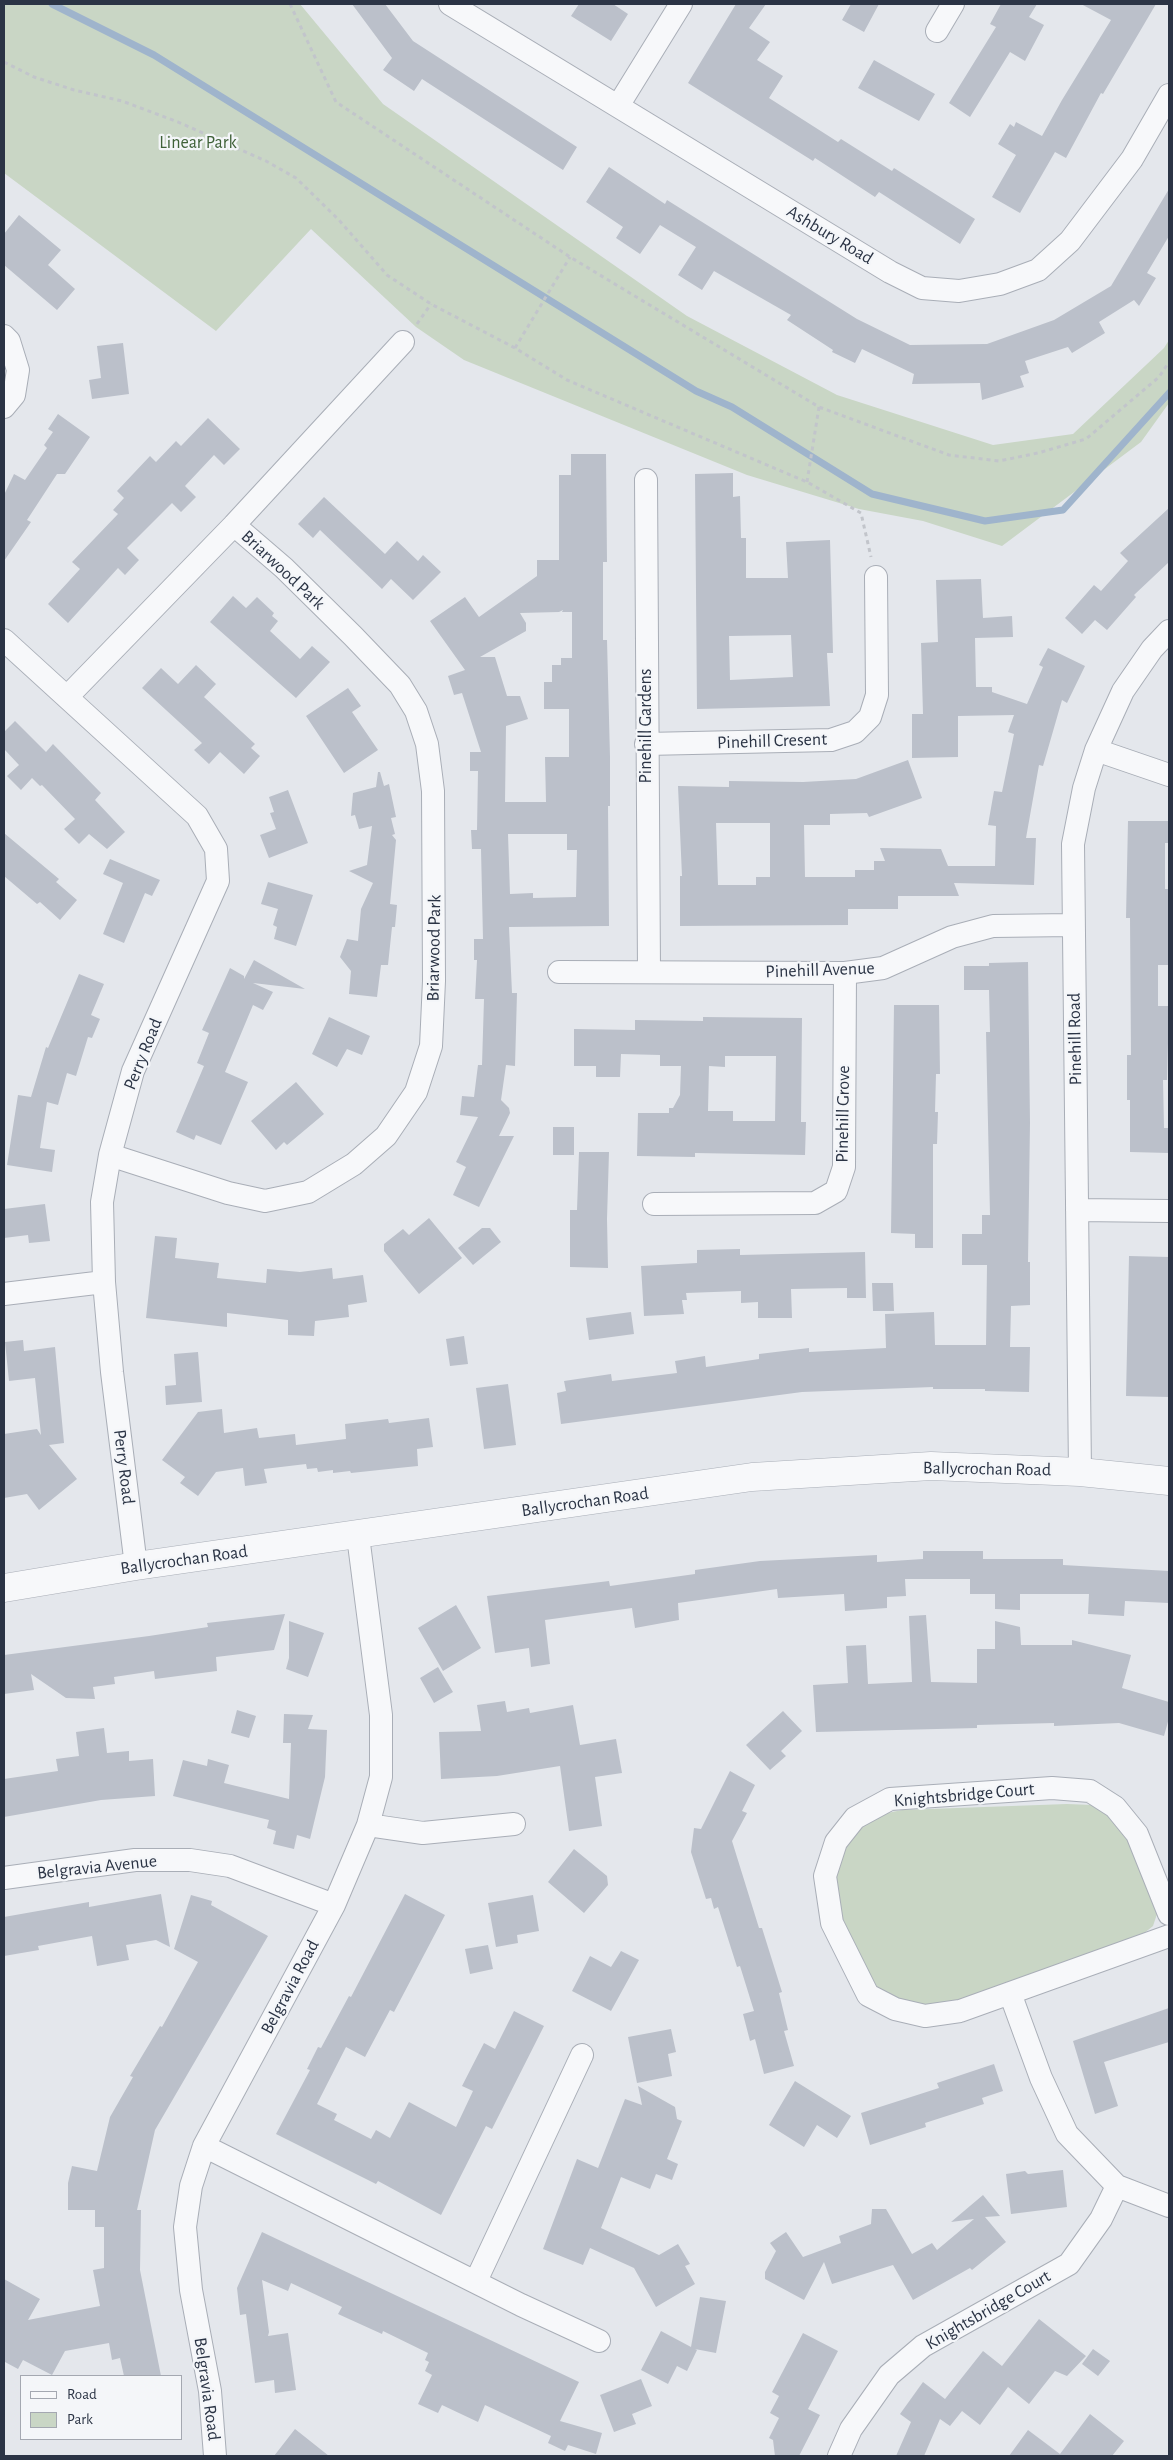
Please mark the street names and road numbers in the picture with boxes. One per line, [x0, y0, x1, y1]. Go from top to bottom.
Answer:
street label: Ashbury Road [783, 201, 877, 269]
street label: Briarwood Park [237, 526, 329, 614]
street label: Pinehill Gardens [635, 668, 657, 784]
street label: Pinehill Cresent [717, 728, 827, 754]
street label: Briarwood Park [422, 894, 446, 1002]
street label: Pinehill Avenue [765, 957, 875, 983]
street label: Pinehill Road [1063, 992, 1087, 1086]
street label: Perry Road [119, 1015, 167, 1093]
street label: Pinehill Grove [831, 1065, 855, 1163]
street label: Perry Road [109, 1428, 139, 1506]
street label: Ballycrochan Road [923, 1457, 1051, 1481]
street label: Ballycrochan Road [520, 1482, 650, 1522]
street label: Ballycrochan Road [119, 1540, 249, 1580]
street label: Knightsbridge Court [893, 1778, 1035, 1812]
street label: Belgravia Avenue [36, 1850, 158, 1884]
street label: Belgravia Road [256, 1936, 324, 2038]
street label: Knightsbridge Court [922, 2265, 1054, 2355]
street label: Belgravia Road [189, 2336, 225, 2442]

